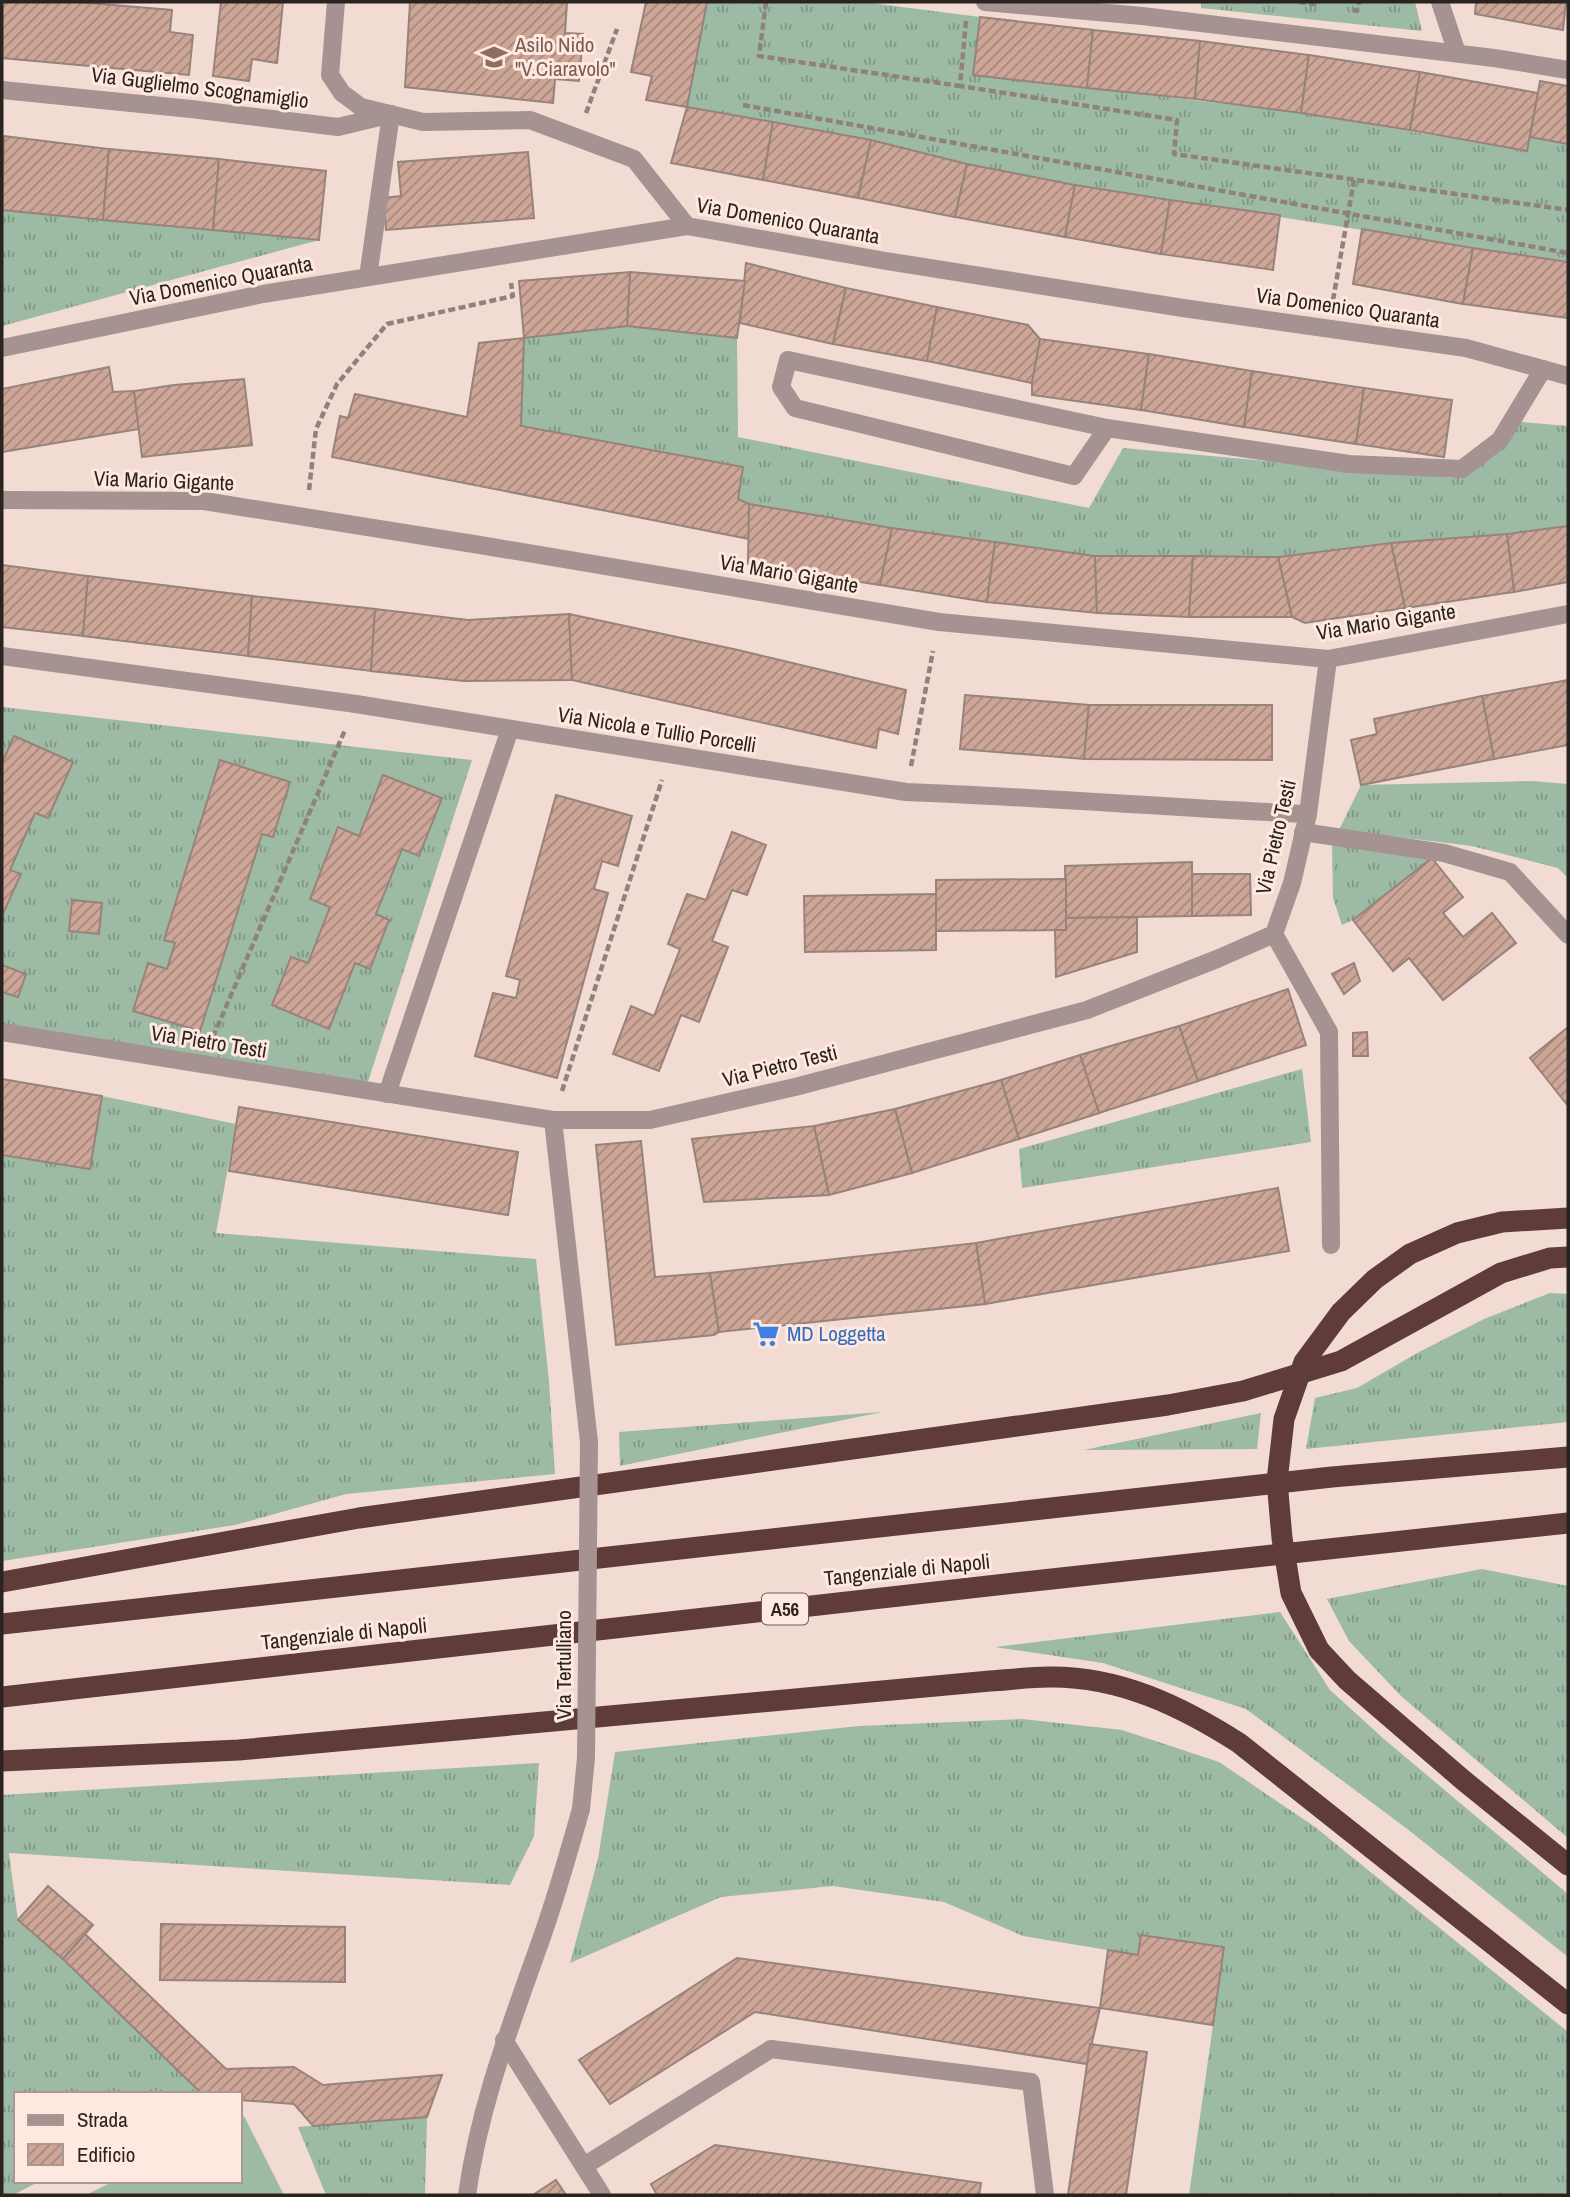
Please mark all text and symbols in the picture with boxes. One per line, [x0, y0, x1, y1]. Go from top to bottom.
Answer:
place label: Asilo Nido "V.Ciaravolo" [514, 30, 616, 83]
school or university icon: Asilo Nido "V.Ciaravolo" [479, 42, 509, 72]
street label: Via Guglielmo Scognamiglio [90, 60, 310, 115]
street label: Via Domenico Quaranta [694, 190, 882, 251]
street label: Via Domenico Quaranta [127, 249, 315, 312]
street label: Via Domenico Quaranta [1254, 280, 1442, 335]
street label: Via Mario Gigante [93, 464, 235, 497]
street label: Via Mario Gigante [717, 547, 861, 600]
street label: Via Mario Gigante [1314, 596, 1458, 647]
street label: Via Nicola e Tullio Porcelli [556, 699, 759, 760]
street label: Via Pietro Testi [1248, 777, 1303, 897]
street label: Via Pietro Testi [149, 1018, 269, 1065]
street label: Via Pietro Testi [720, 1037, 840, 1094]
supermarket icon: MD Loggetta [751, 1319, 781, 1349]
place label: MD Loggetta [787, 1319, 886, 1348]
street label: Tangenziale di Napoli [822, 1546, 991, 1593]
road number: A56 [762, 1594, 808, 1624]
street label: Tangenziale di Napoli [259, 1610, 428, 1657]
street label: Via Tertulliano [549, 1610, 578, 1720]
legend [14, 2092, 242, 2183]
text: Strada [77, 2105, 128, 2134]
text: Edificio [77, 2140, 135, 2169]

